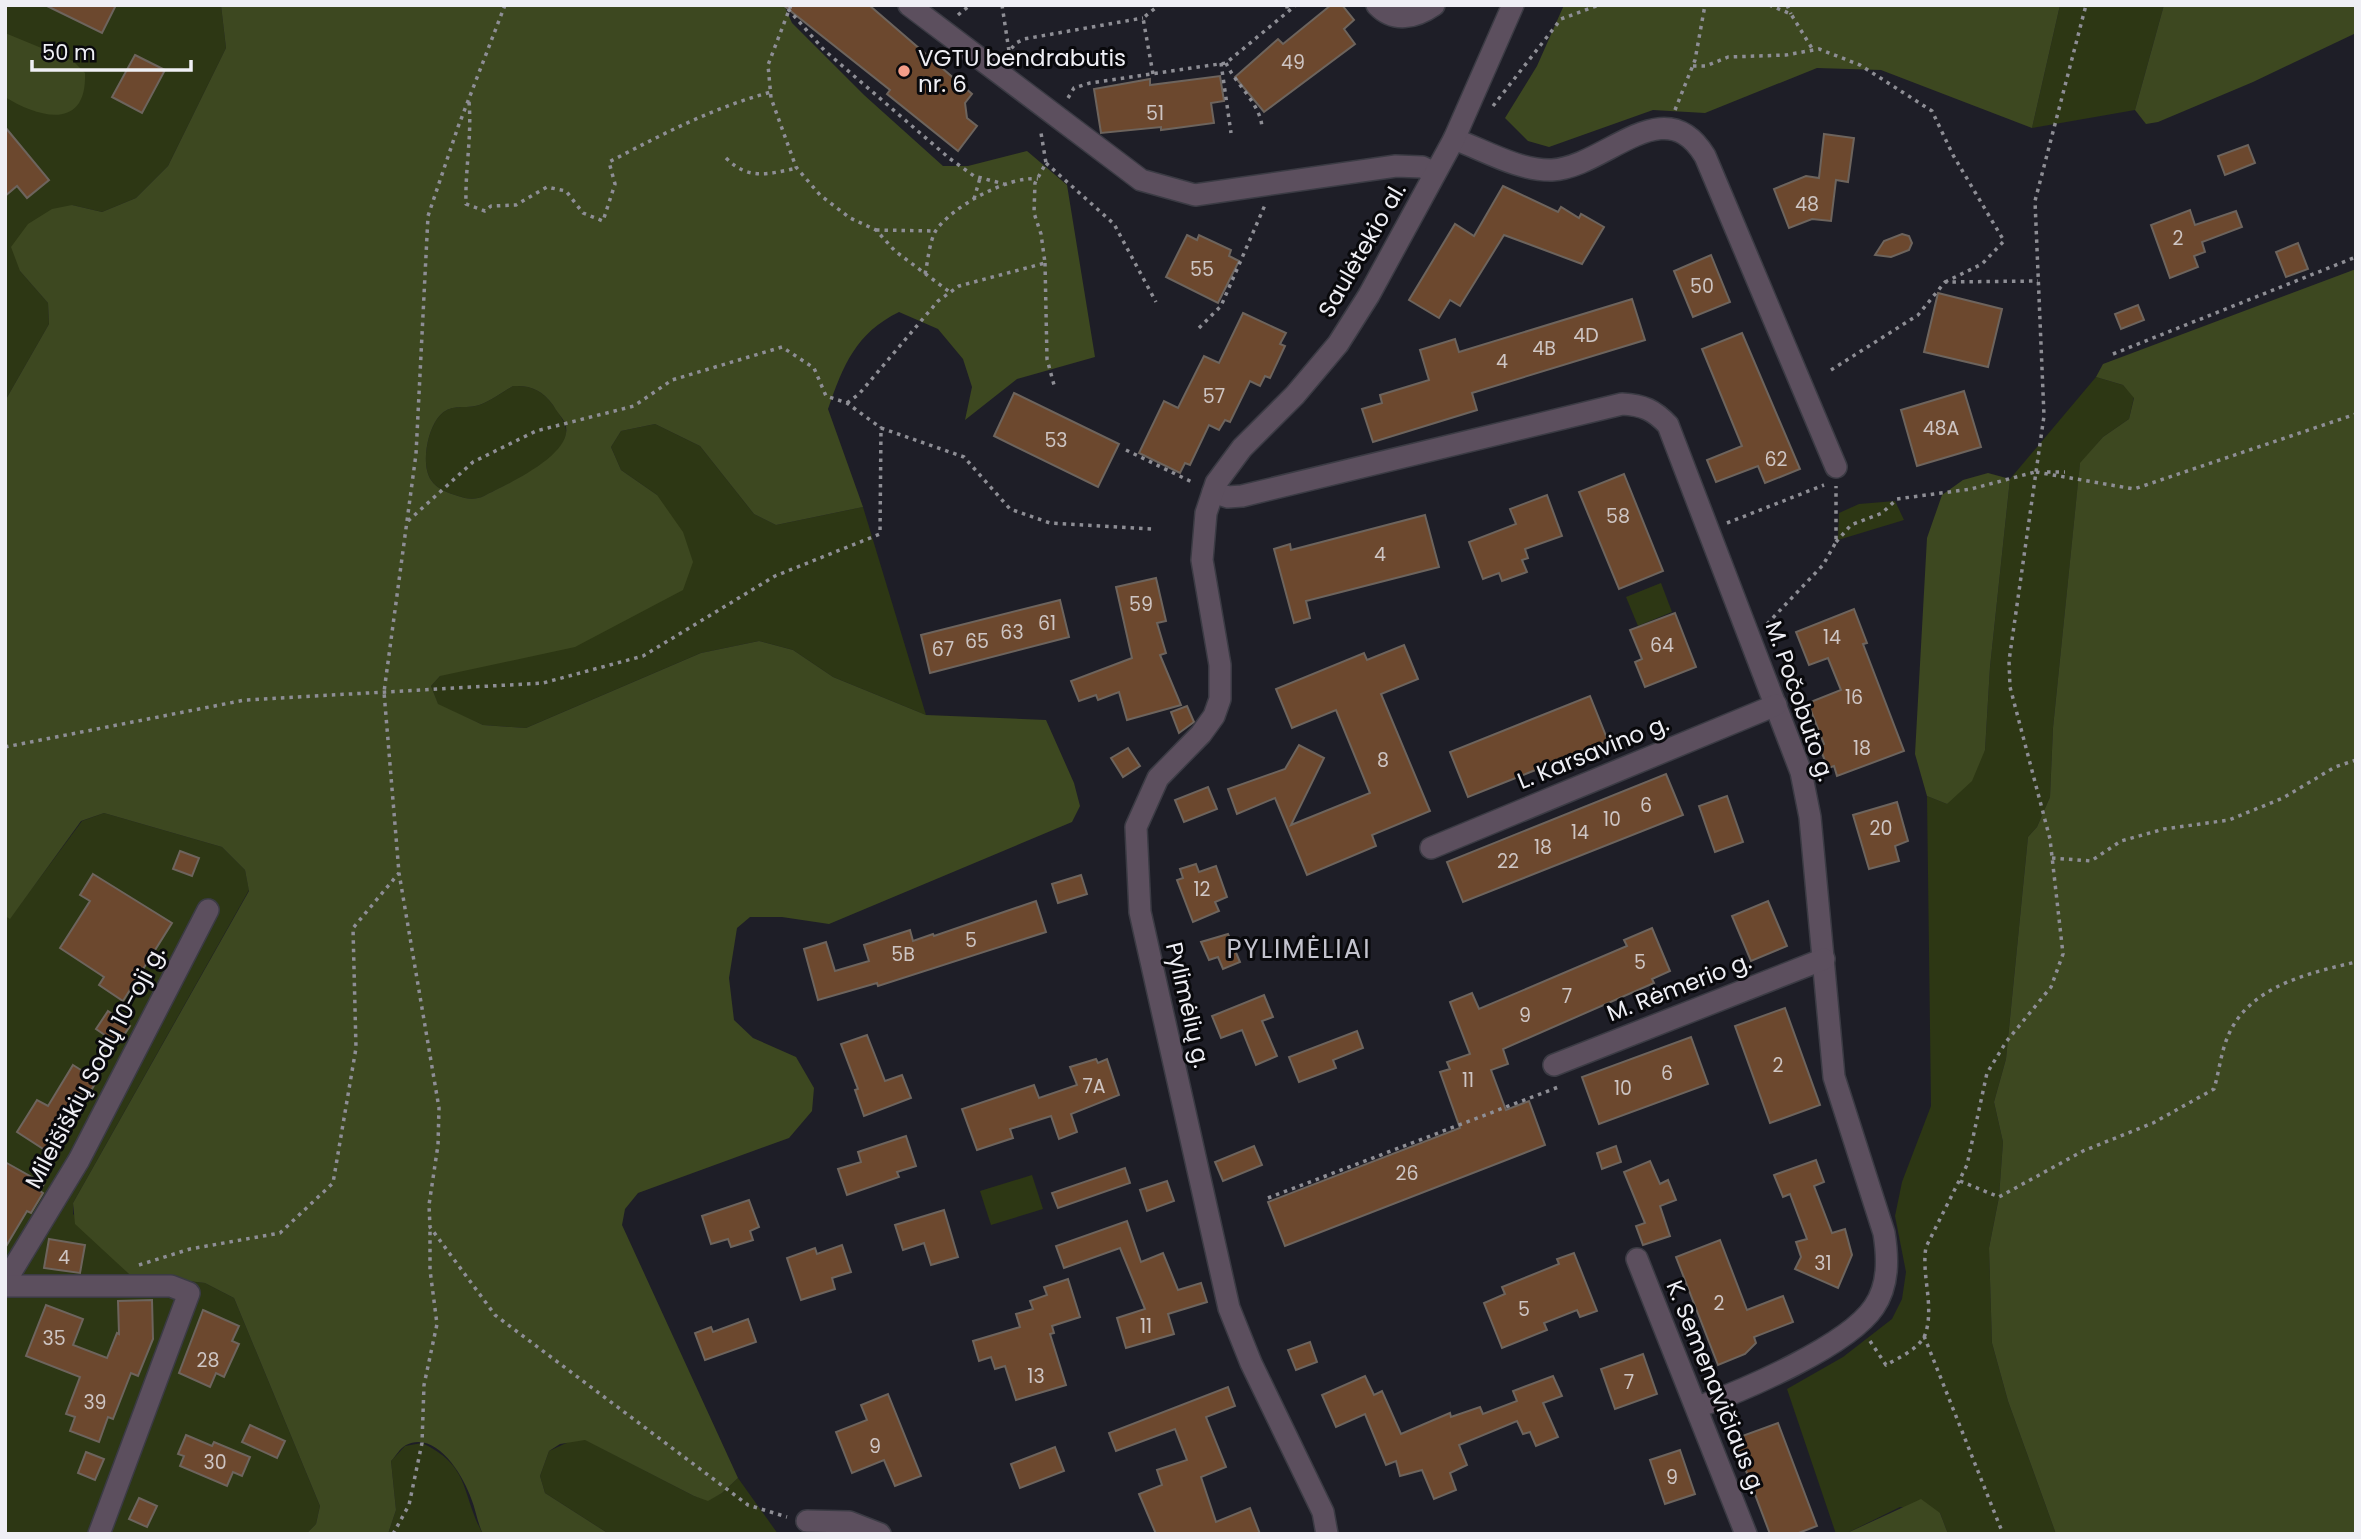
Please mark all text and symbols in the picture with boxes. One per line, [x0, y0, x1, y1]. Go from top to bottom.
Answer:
scale bar [32, 28, 191, 72]
text: 50 m [42, 38, 96, 67]
place label: VGTU bendrabutis nr. 6 [918, 42, 1126, 100]
house number: 49 [1281, 49, 1305, 76]
marker: VGTU bendrabutis nr. 6 [896, 63, 912, 79]
house number: 51 [1146, 100, 1164, 127]
street label: Saulėtekio al. [1310, 177, 1414, 323]
house number: 48 [1795, 191, 1819, 218]
house number: 2 [2173, 225, 2184, 252]
house number: 55 [1190, 256, 1214, 283]
house number: 50 [1690, 273, 1714, 300]
house number: 4D [1573, 322, 1599, 349]
house number: 4B [1532, 335, 1556, 362]
house number: 4 [1496, 348, 1508, 375]
house number: 57 [1203, 383, 1225, 410]
house number: 48A [1923, 415, 1960, 442]
house number: 53 [1044, 427, 1068, 454]
house number: 62 [1765, 446, 1788, 473]
house number: 58 [1606, 503, 1630, 530]
house number: 4 [1374, 541, 1386, 568]
house number: 59 [1129, 591, 1153, 618]
house number: 61 [1038, 610, 1056, 637]
street label: M. Počobuto g. [1758, 617, 1842, 785]
house number: 63 [1000, 619, 1024, 646]
house number: 14 [1823, 624, 1841, 651]
house number: 65 [965, 628, 989, 655]
house number: 64 [1650, 632, 1674, 659]
house number: 67 [932, 636, 954, 663]
house number: 16 [1845, 684, 1863, 711]
street label: L. Karsavino g. [1512, 707, 1674, 797]
house number: 18 [1853, 735, 1871, 762]
house number: 8 [1377, 747, 1389, 774]
house number: 6 [1640, 792, 1652, 819]
house number: 10 [1603, 806, 1621, 833]
house number: 20 [1870, 815, 1892, 842]
house number: 14 [1571, 819, 1589, 846]
house number: 18 [1534, 834, 1552, 861]
house number: 22 [1497, 848, 1519, 875]
house number: 12 [1193, 876, 1211, 903]
house number: 5 [965, 927, 977, 954]
district label: PYLIMĖLIAI [1226, 931, 1372, 967]
street label: Pylimėlių g. [1158, 939, 1218, 1071]
street label: Mileišiškių Sodų 10-oji g. [17, 940, 173, 1194]
house number: 5B [891, 941, 915, 968]
street label: M. Rėmerio g. [1602, 945, 1756, 1029]
house number: 5 [1634, 949, 1646, 976]
house number: 7 [1562, 983, 1572, 1010]
house number: 9 [1519, 1002, 1531, 1029]
house number: 2 [1773, 1052, 1784, 1079]
house number: 6 [1661, 1060, 1673, 1087]
house number: 11 [1462, 1067, 1474, 1094]
house number: 7A [1082, 1073, 1106, 1100]
house number: 10 [1614, 1075, 1632, 1102]
house number: 26 [1396, 1160, 1419, 1187]
house number: 4 [58, 1244, 70, 1271]
house number: 31 [1814, 1250, 1832, 1277]
street label: K. Semenavičiaus g. [1659, 1275, 1773, 1499]
house number: 2 [1714, 1290, 1725, 1317]
house number: 5 [1518, 1296, 1530, 1323]
house number: 11 [1140, 1313, 1152, 1340]
house number: 35 [42, 1325, 66, 1352]
house number: 28 [197, 1347, 219, 1374]
house number: 13 [1027, 1363, 1045, 1390]
house number: 7 [1624, 1369, 1634, 1396]
house number: 39 [83, 1389, 107, 1416]
house number: 9 [869, 1433, 881, 1460]
house number: 30 [203, 1449, 227, 1476]
house number: 9 [1666, 1464, 1678, 1491]

